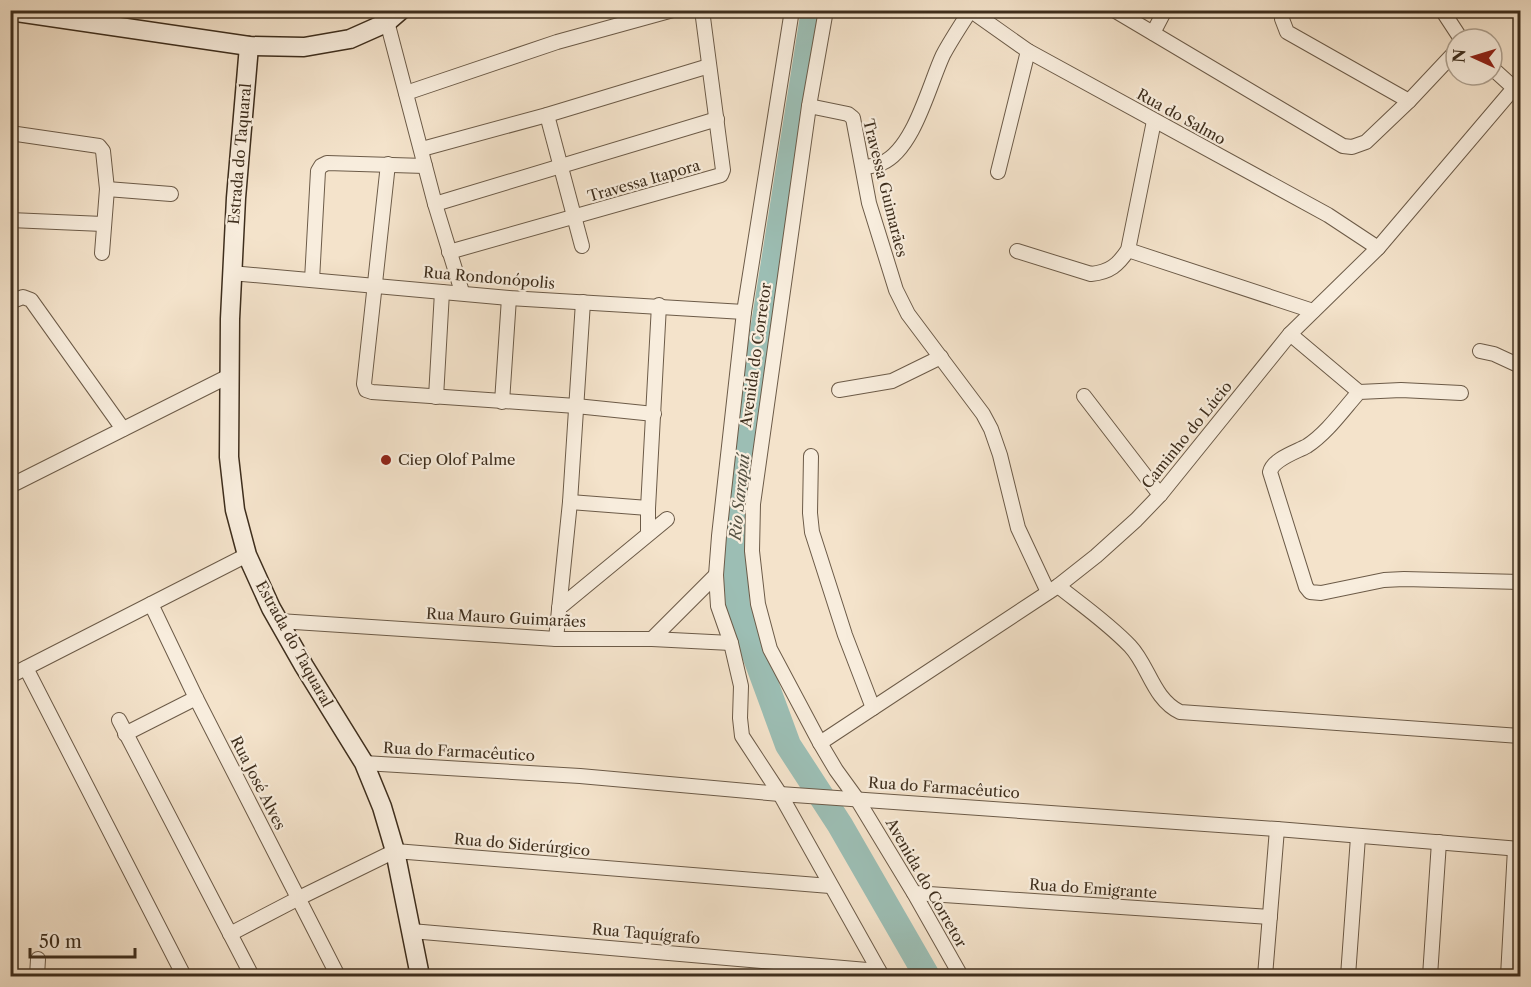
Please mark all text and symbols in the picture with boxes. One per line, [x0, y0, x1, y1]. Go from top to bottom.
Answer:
north arrow [1444, 27, 1504, 87]
text: N [1449, 48, 1470, 64]
street label: Estrada do Taquaral [224, 82, 255, 225]
street label: Rua do Salmo [1133, 84, 1229, 149]
street label: Travessa Guimarães [859, 117, 912, 259]
street label: Travessa Itapora [585, 155, 702, 206]
street label: Rua Rondonópolis [422, 262, 556, 293]
street label: Avenida do Corretor [736, 281, 775, 429]
street label: Caminho do Lúcio [1137, 377, 1236, 492]
place label: Ciep Olof Palme [398, 450, 516, 469]
water label: Rio Sarapuí [724, 451, 754, 543]
marker: Ciep Olof Palme [379, 453, 393, 467]
street label: Estrada do Taquaral [252, 577, 337, 711]
street label: Rua Mauro Guimarães [425, 604, 587, 631]
street label: Rua José Alves [227, 733, 290, 833]
street label: Rua do Farmacêutico [383, 738, 535, 765]
street label: Rua do Farmacêutico [868, 773, 1021, 802]
street label: Avenida do Corretor [881, 814, 971, 951]
street label: Rua do Siderúrgico [453, 829, 591, 860]
street label: Rua do Emigrante [1028, 875, 1158, 902]
street label: Rua Taquígrafo [591, 919, 701, 948]
scale bar [30, 921, 135, 959]
text: 50 m [39, 931, 82, 953]

